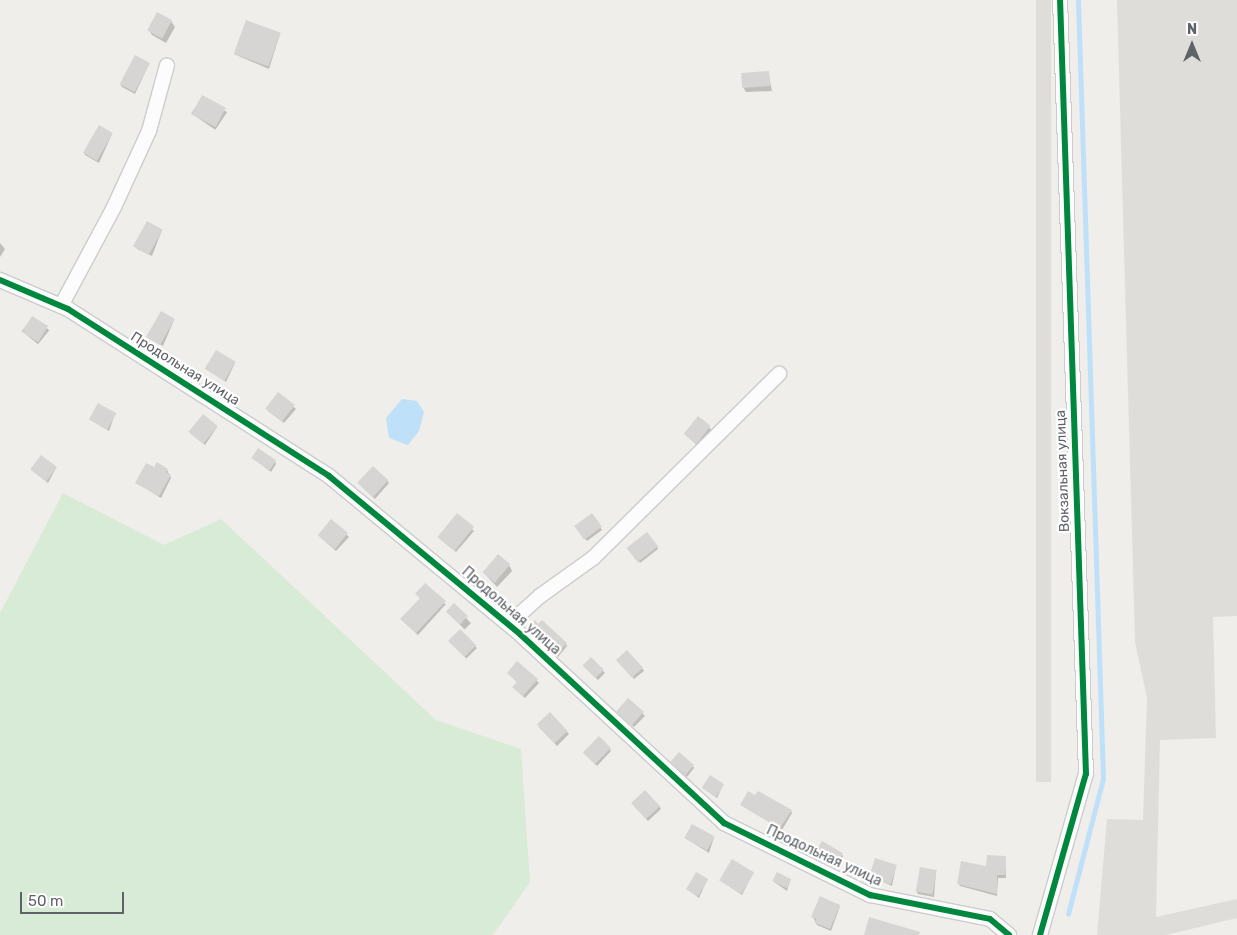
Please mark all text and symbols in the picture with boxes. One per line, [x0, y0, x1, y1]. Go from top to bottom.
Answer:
north arrow [1167, 20, 1217, 70]
text: N [1187, 21, 1197, 38]
street label: Продольная улица [127, 329, 243, 409]
street label: Вокзальная улица [1052, 409, 1074, 533]
street label: Продольная улица [458, 564, 564, 658]
street label: Продольная улица [764, 822, 884, 890]
scale bar [22, 882, 126, 914]
text: 50 m [28, 892, 63, 910]

